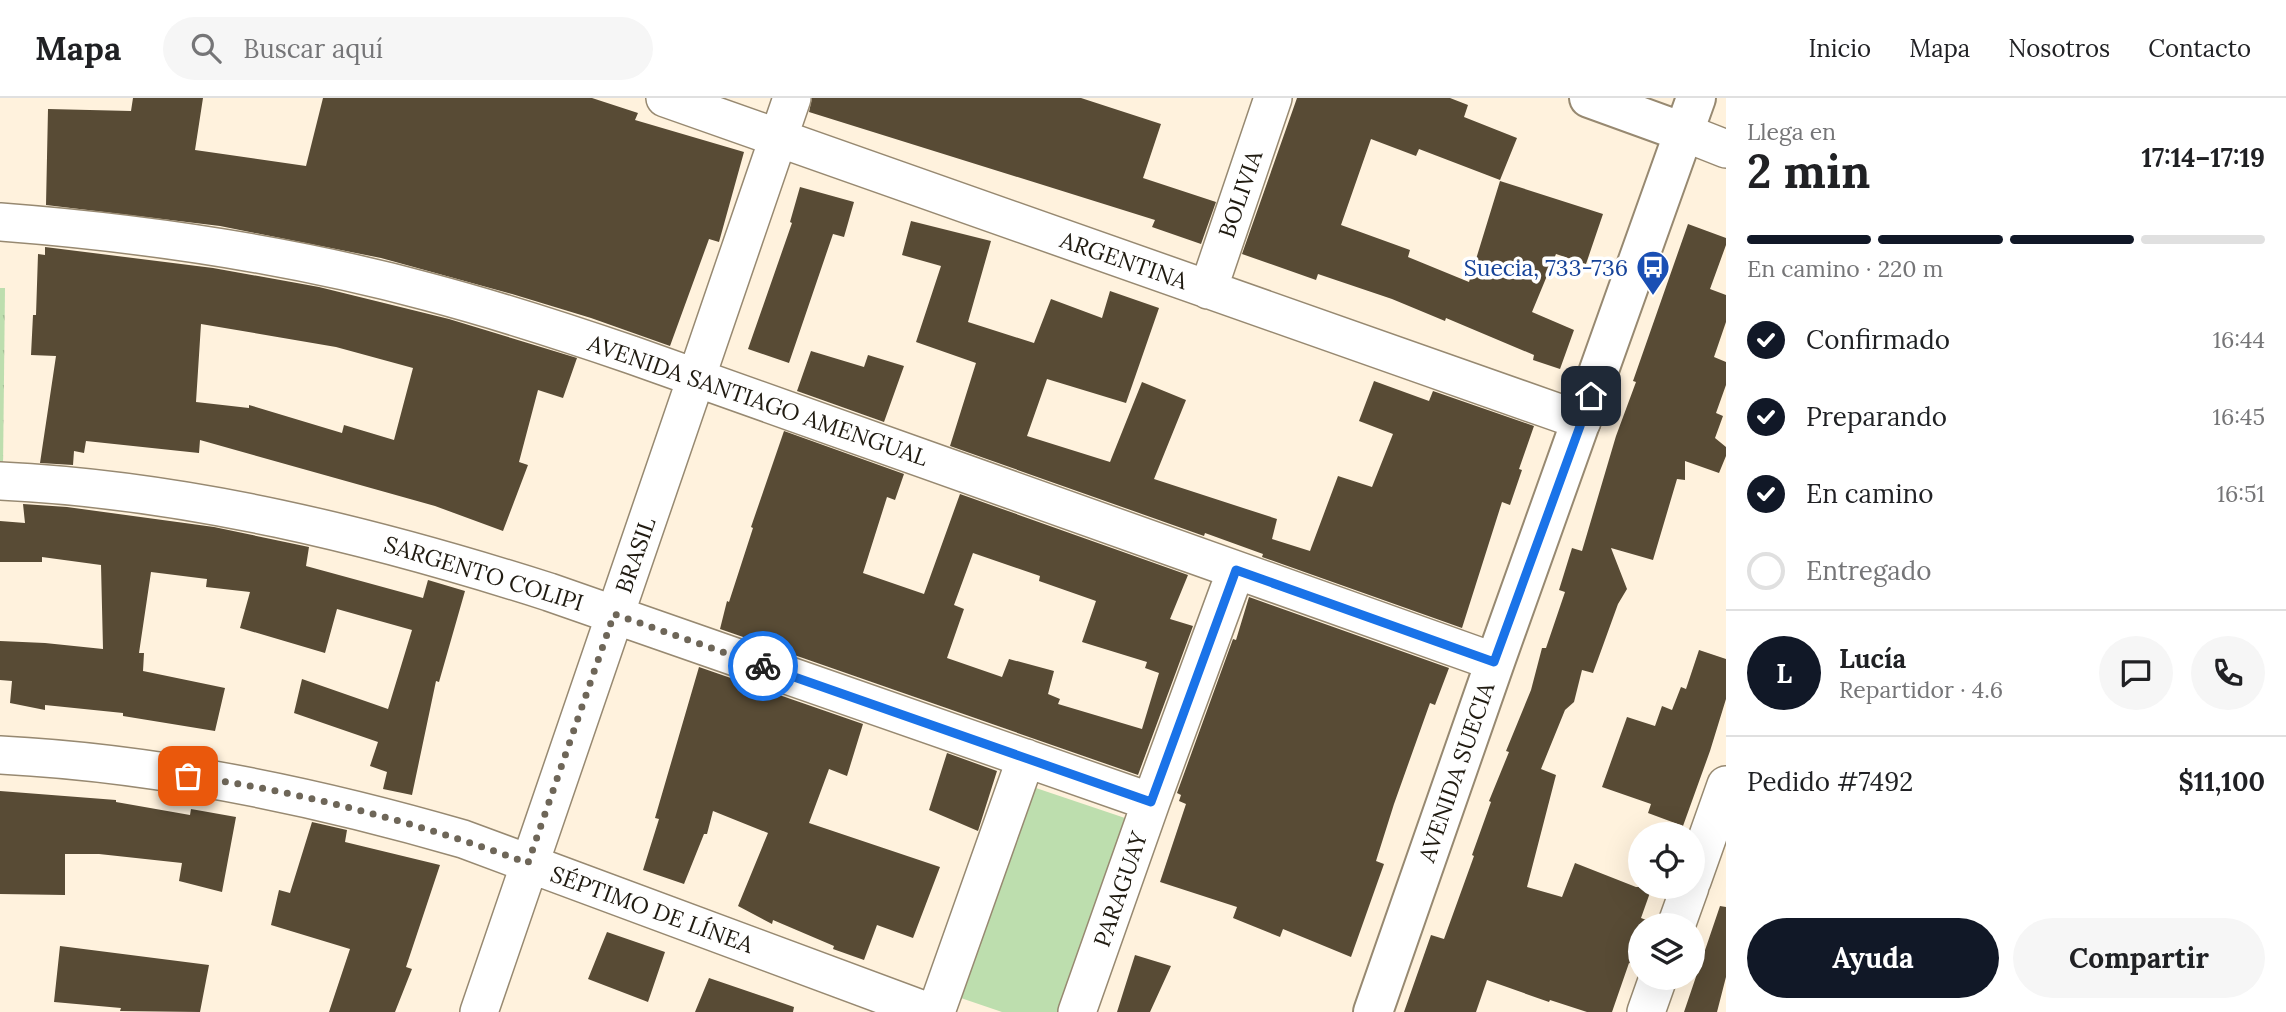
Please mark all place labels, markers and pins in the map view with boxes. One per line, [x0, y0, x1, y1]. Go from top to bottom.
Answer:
bus stop icon: Suecia, 733-736 [1634, 248, 1672, 297]
place label: Suecia, 733-736 [1464, 253, 1628, 282]
pin [1561, 366, 1621, 426]
pin [158, 746, 218, 806]

